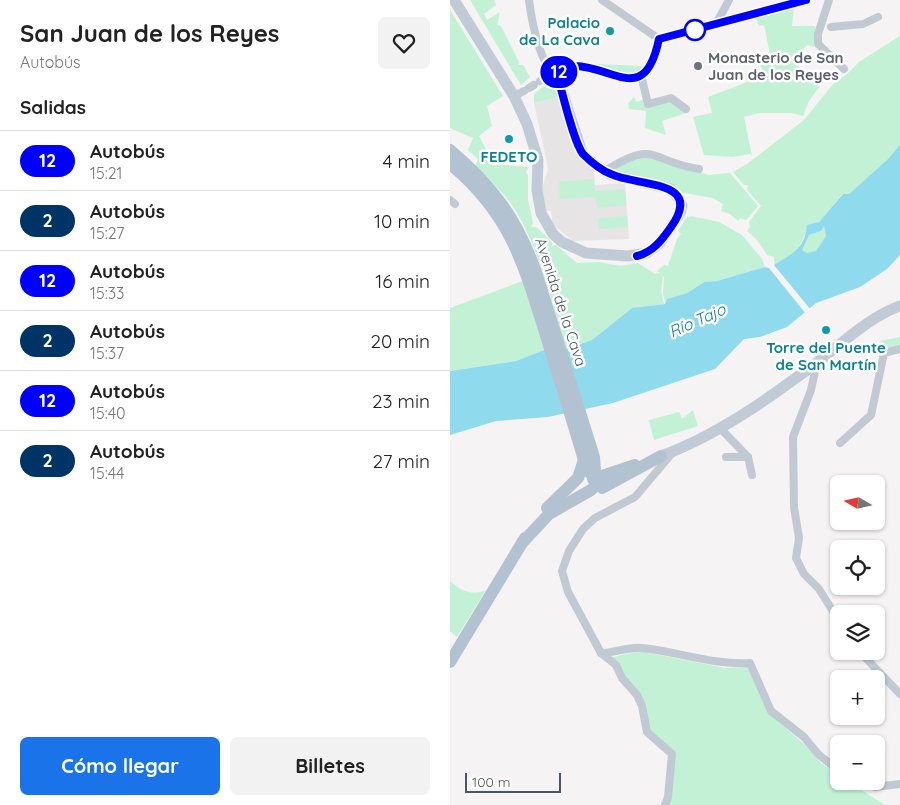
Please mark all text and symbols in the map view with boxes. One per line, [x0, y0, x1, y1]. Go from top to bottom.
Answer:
place label: Palacio de La Cava [519, 13, 600, 49]
button: heart [378, 17, 430, 69]
text: San Juan de los Reyes [20, 18, 279, 48]
unlabelled marker [684, 19, 706, 41]
marker: Palacio de La Cava [604, 25, 616, 37]
place label: Monasterio de San Juan de los Reyes [708, 48, 844, 84]
text: Autobús [20, 52, 81, 72]
line badge: 12 [536, 56, 582, 88]
text: 12 [550, 60, 568, 83]
marker: Monasterio de San Juan de los Reyes [692, 60, 704, 72]
text: Salidas [20, 95, 86, 119]
marker: FEDETO [503, 133, 515, 145]
text: Autobús [90, 139, 165, 163]
place label: FEDETO [481, 147, 537, 166]
text: 12 [39, 149, 56, 172]
text: 4 min [382, 149, 430, 173]
text: 15:21 [90, 163, 122, 183]
text: Autobús [90, 199, 165, 223]
text: 2 [42, 209, 53, 232]
text: 10 min [374, 209, 430, 233]
text: 15:27 [90, 223, 124, 243]
street label: Avenida de la Cava [531, 235, 591, 369]
text: Autobús [90, 259, 165, 283]
text: 12 [39, 269, 56, 292]
text: 16 min [375, 269, 430, 293]
text: 15:33 [90, 283, 124, 303]
water label: Río Tajo [666, 298, 730, 341]
text: Autobús [90, 319, 165, 343]
marker: Torre del Puente de San Martín [820, 324, 832, 336]
text: 2 [42, 329, 53, 352]
text: 20 min [371, 329, 430, 353]
place label: Torre del Puente de San Martín [766, 338, 886, 374]
text: 15:37 [90, 343, 124, 363]
text: Autobús [90, 379, 165, 403]
text: 12 [39, 389, 56, 412]
text: 23 min [372, 389, 430, 413]
text: 15:40 [90, 403, 126, 423]
text: Autobús [90, 439, 165, 463]
text: 2 [42, 449, 53, 472]
text: 27 min [373, 449, 430, 473]
text: 15:44 [90, 463, 125, 483]
north arrow [830, 475, 885, 530]
map controls [830, 475, 885, 790]
button: locate [830, 540, 885, 595]
button: layers [830, 605, 885, 660]
button: + [830, 670, 885, 725]
button: − [830, 735, 885, 790]
button: Cómo llegar [20, 737, 220, 795]
button: Billetes [230, 737, 430, 795]
scale bar [465, 770, 561, 793]
text: 100 m [472, 773, 510, 791]

